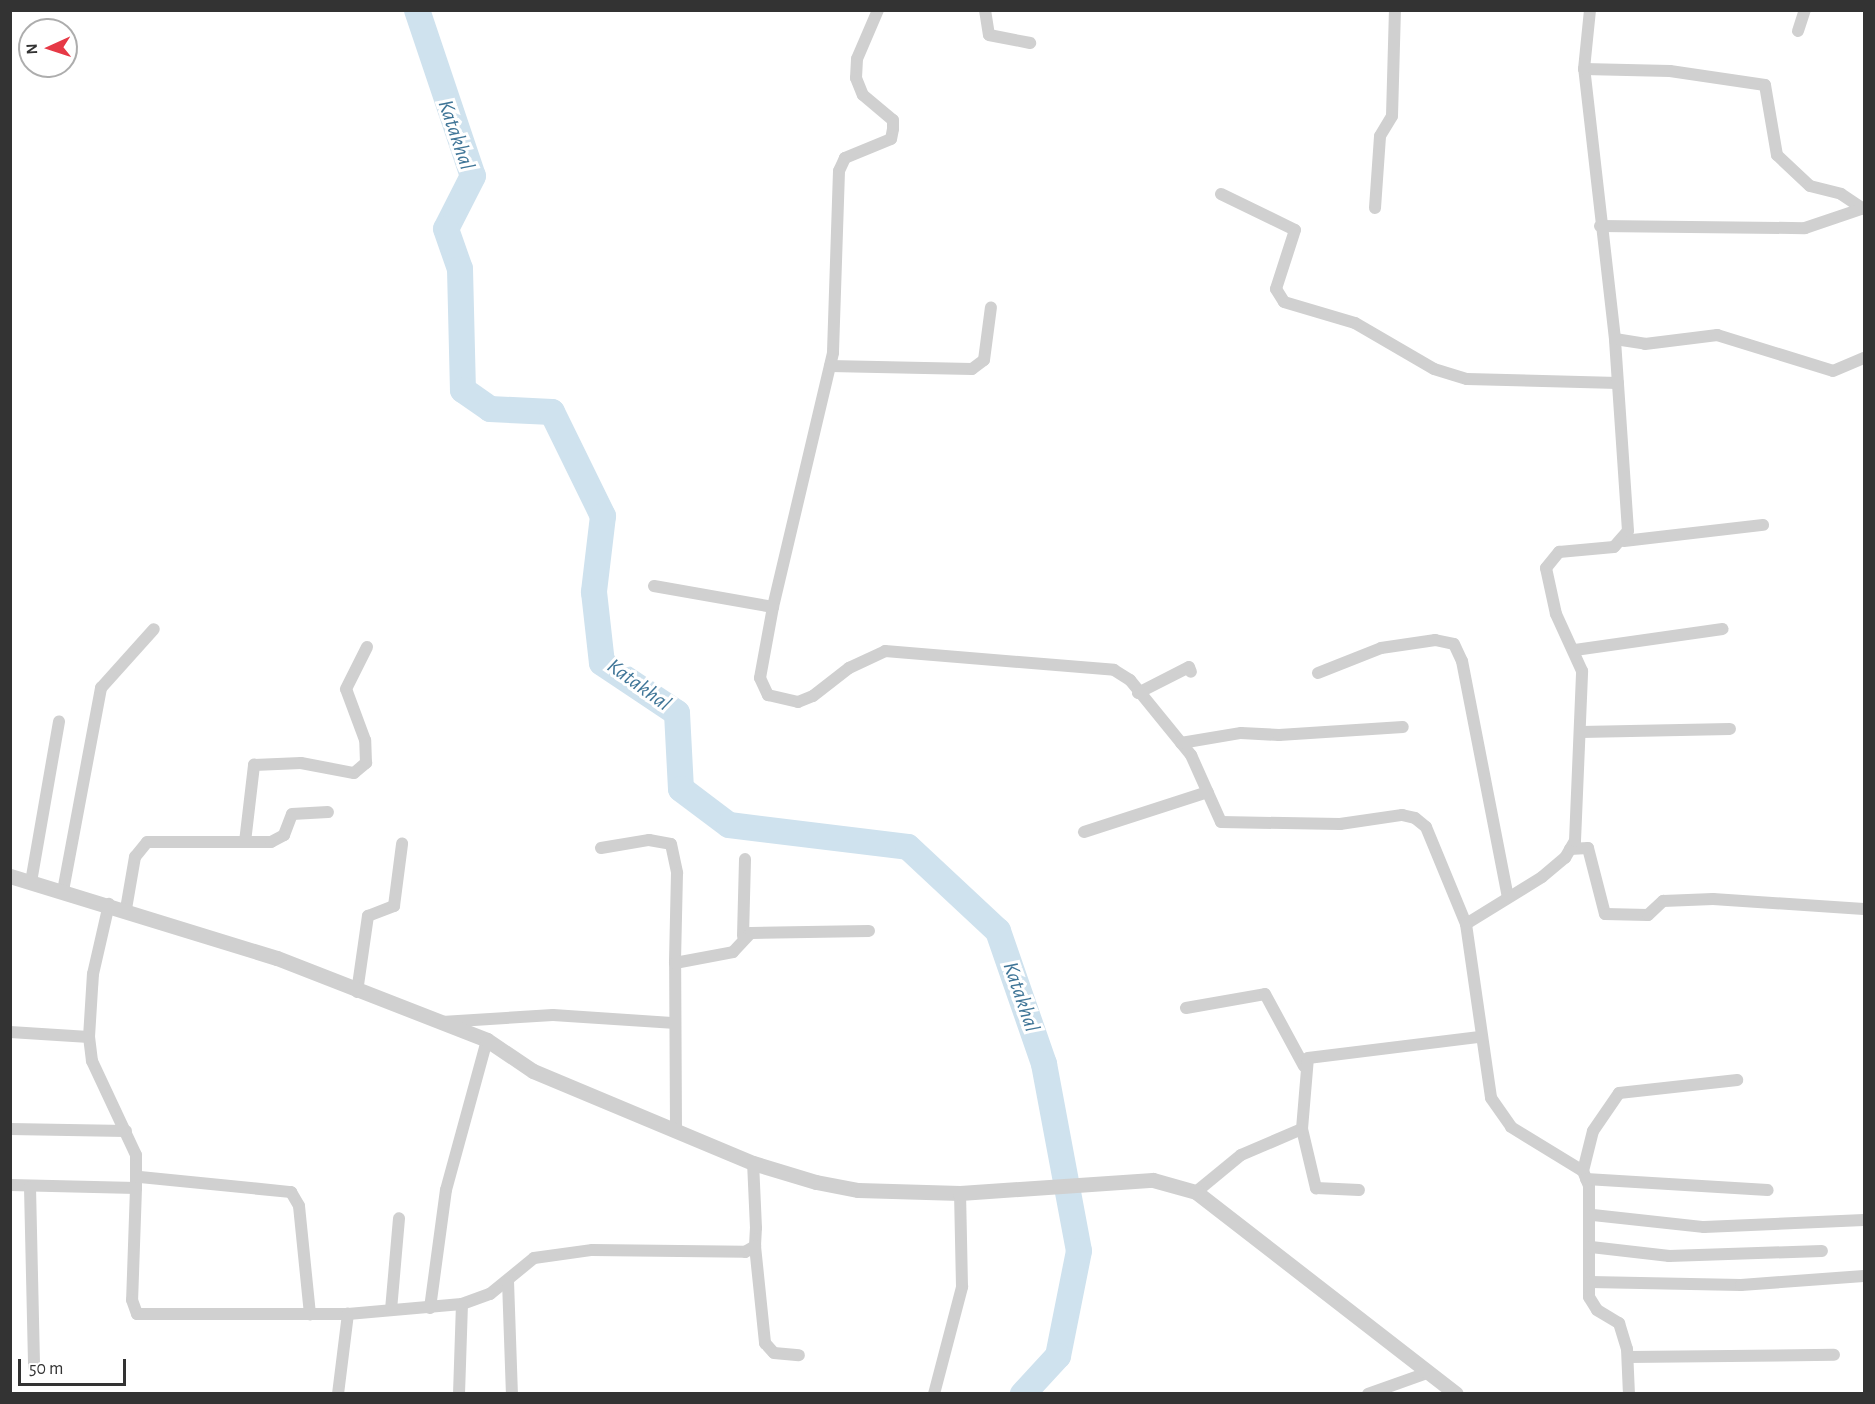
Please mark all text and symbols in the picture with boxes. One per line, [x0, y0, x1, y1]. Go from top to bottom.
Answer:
north arrow [18, 18, 78, 78]
text: N [24, 43, 40, 55]
water label: Katakhal [432, 96, 480, 174]
water label: Katakhal [602, 653, 676, 717]
water label: Katakhal [997, 958, 1045, 1036]
scale bar [21, 1347, 129, 1385]
text: 50 m [29, 1360, 63, 1378]

